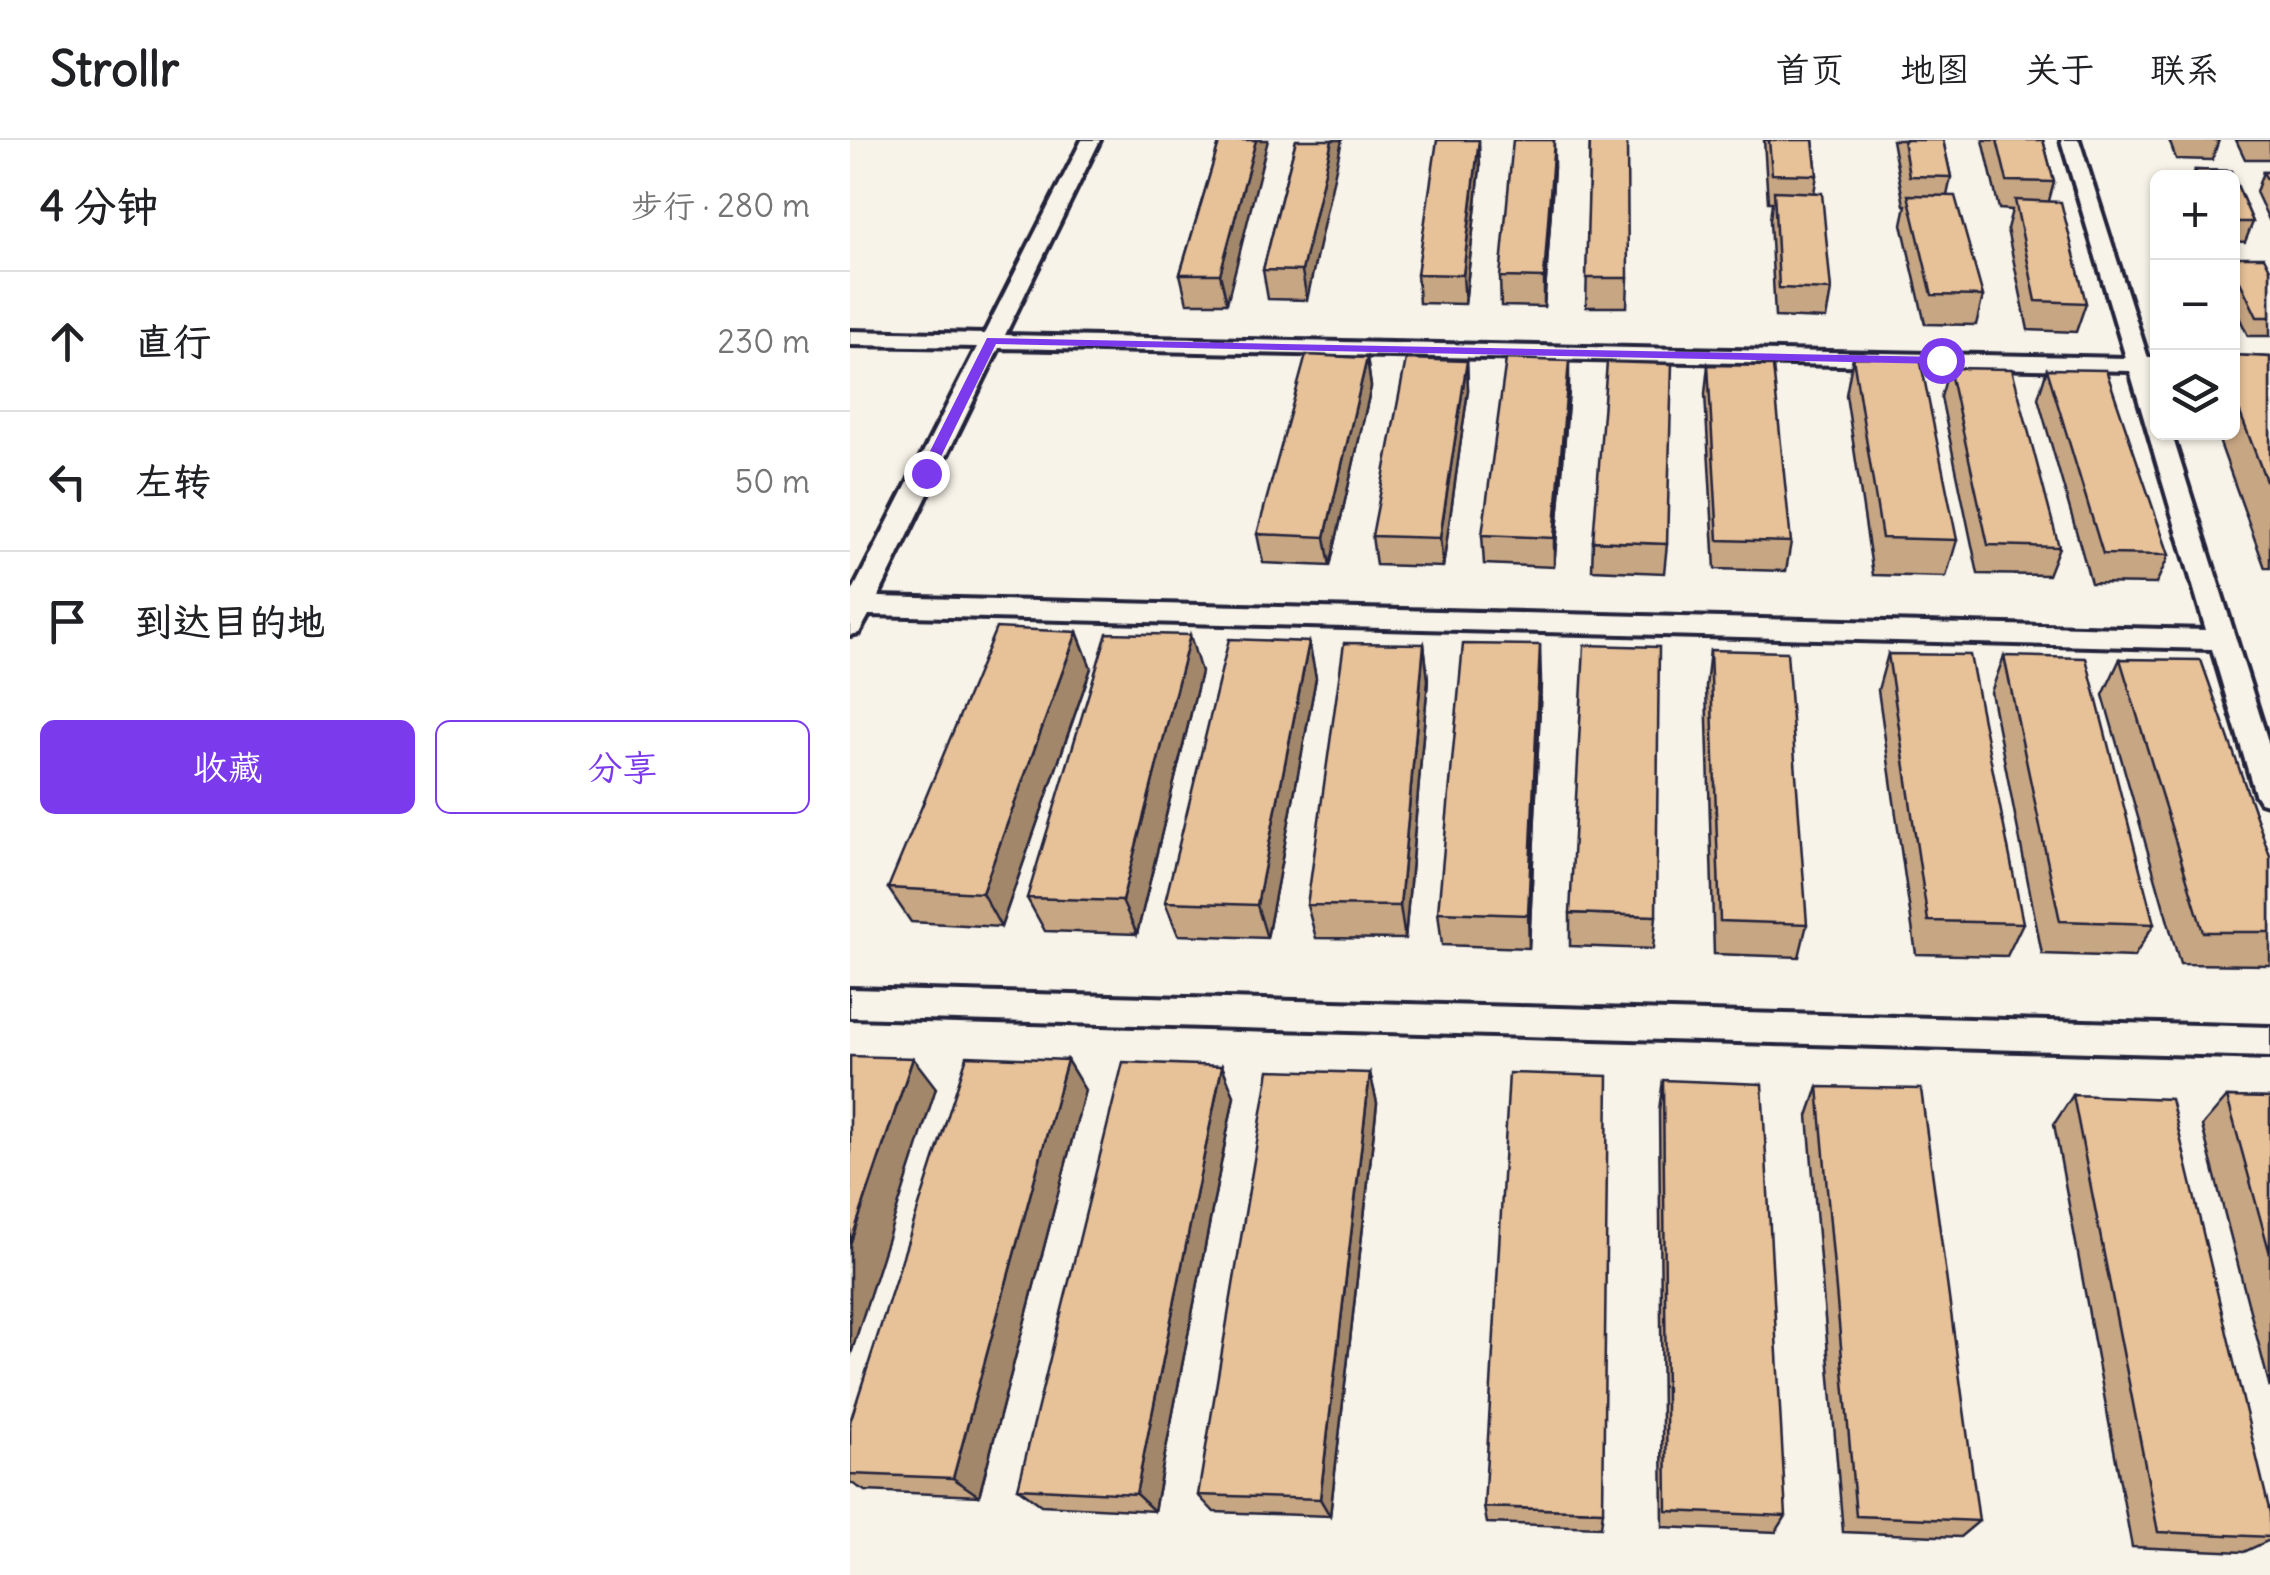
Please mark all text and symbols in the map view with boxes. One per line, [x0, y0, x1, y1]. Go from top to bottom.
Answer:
text: Strollr [50, 39, 179, 99]
text: 首页 [1775, 47, 1845, 91]
text: 地图 [1900, 47, 1970, 91]
text: 关于 [2025, 47, 2095, 91]
text: 联系 [2150, 47, 2220, 91]
map controls [2150, 170, 2240, 440]
button: + [2150, 170, 2240, 260]
text: 4 分钟 [40, 180, 158, 232]
text: 步行 · 280 m [631, 185, 810, 226]
button: − [2150, 260, 2240, 350]
icon: ahead [40, 314, 95, 369]
text: 直行 [135, 318, 211, 365]
text: 230 m [718, 321, 810, 362]
route start [1919, 338, 1965, 384]
button: layers [2150, 350, 2240, 440]
route end [904, 451, 950, 497]
icon: left [40, 454, 95, 509]
text: 左转 [135, 458, 211, 505]
text: 50 m [735, 461, 810, 502]
icon: arrive [40, 594, 95, 649]
text: 到达目的地 [135, 598, 325, 645]
button: 收藏 [40, 720, 415, 814]
button: 分享 [435, 720, 810, 814]

